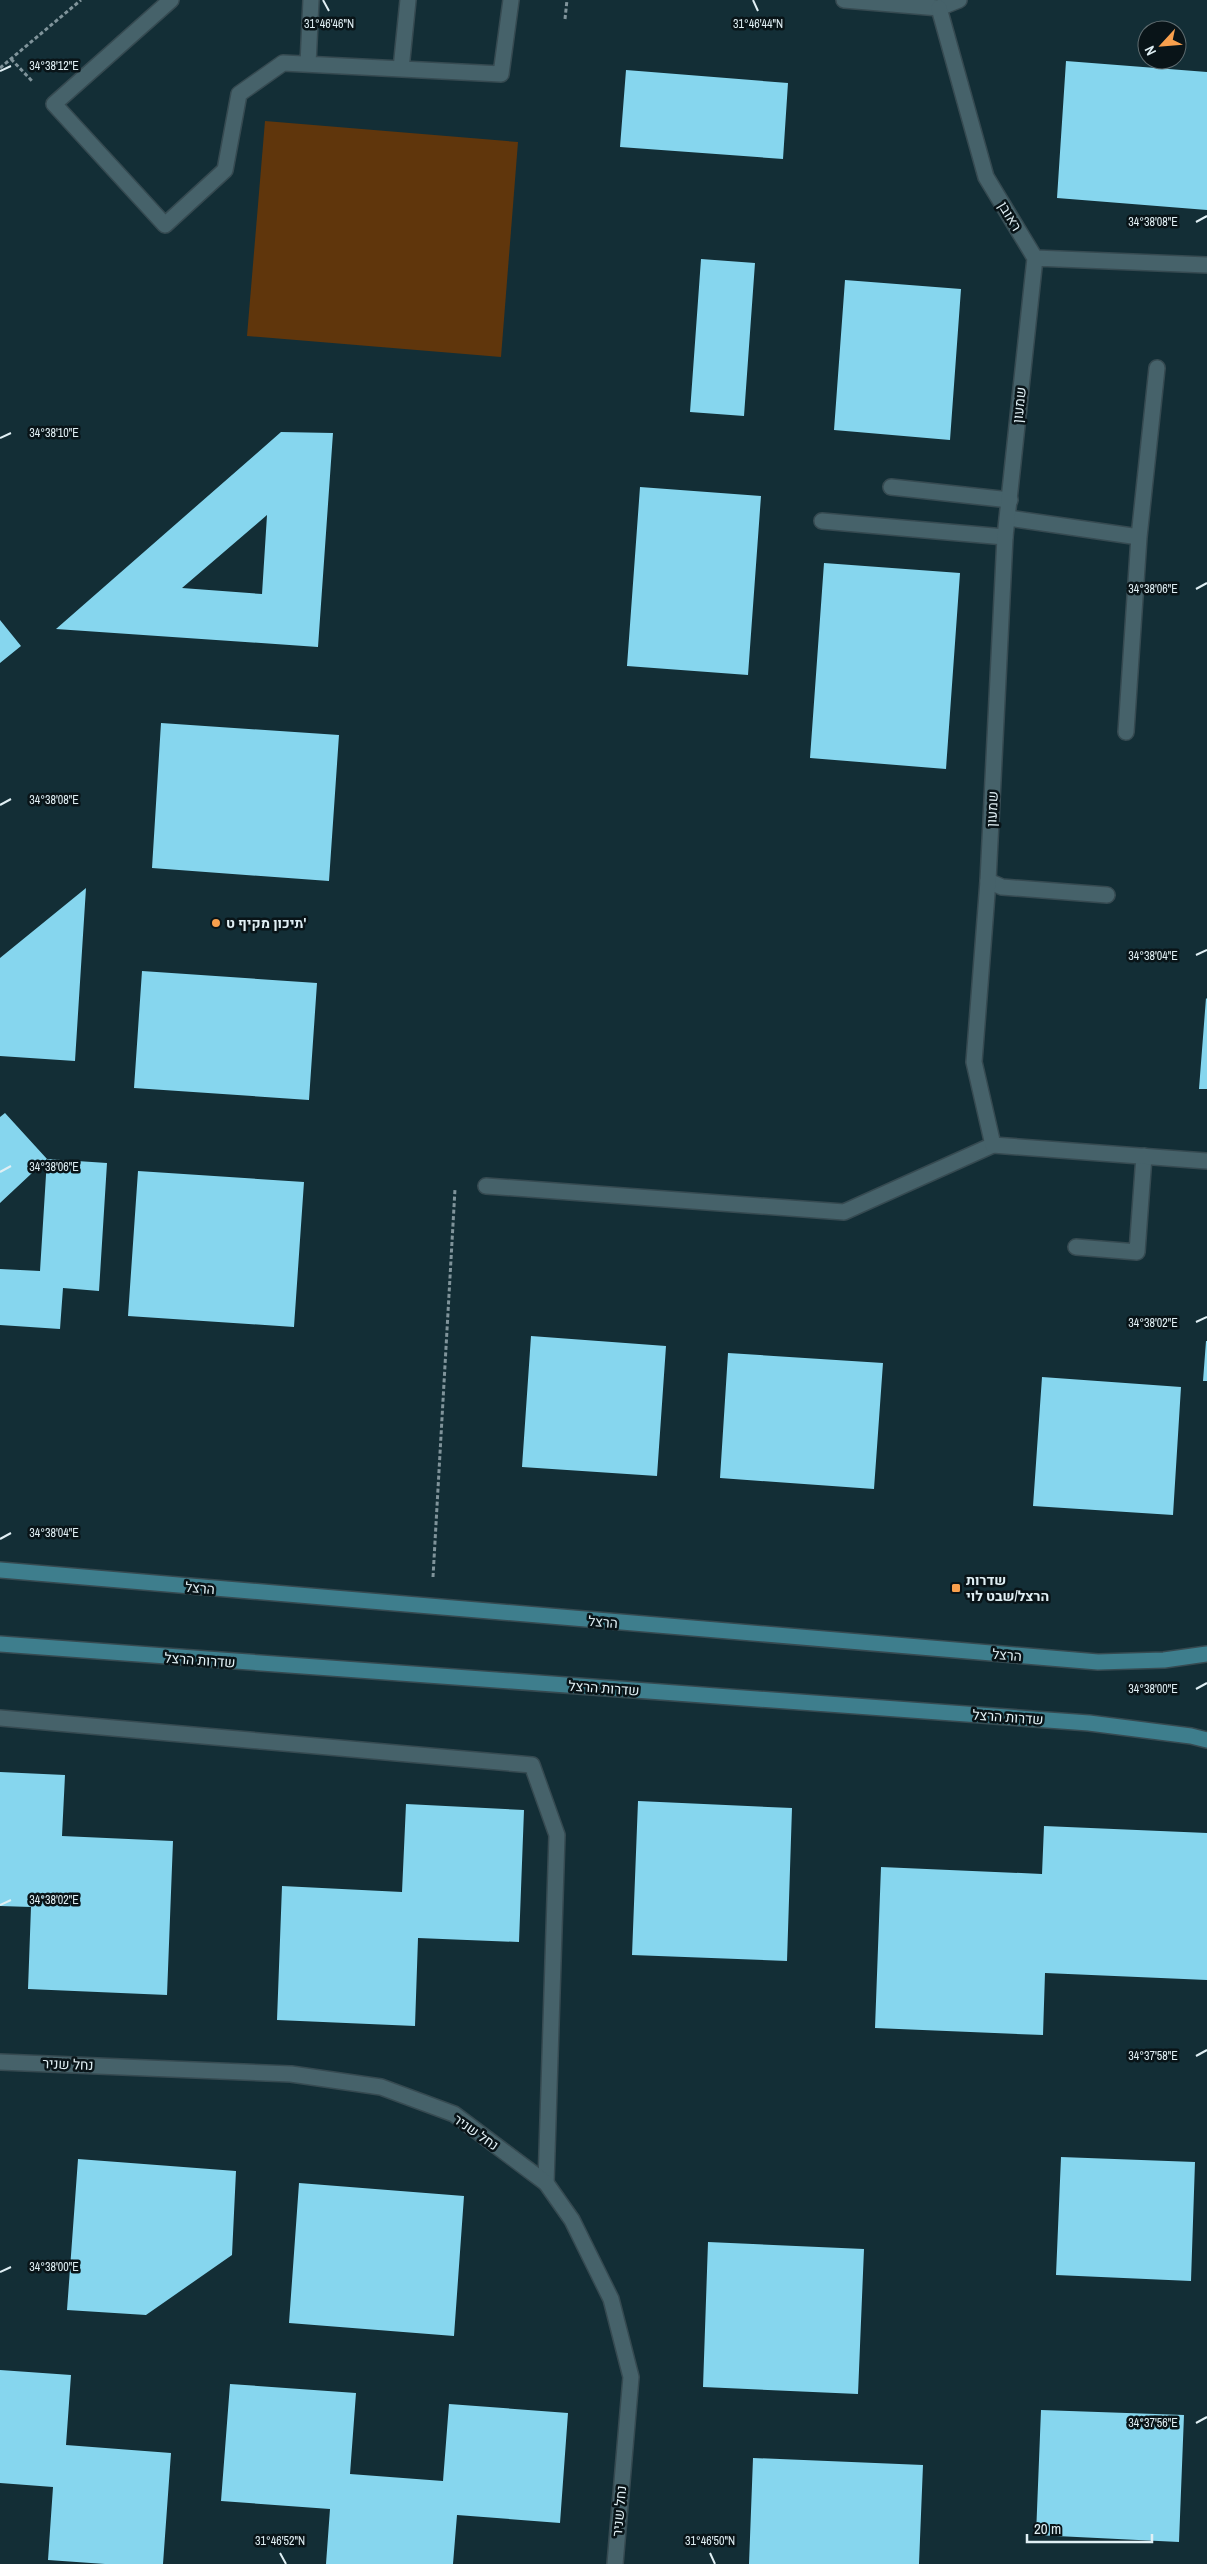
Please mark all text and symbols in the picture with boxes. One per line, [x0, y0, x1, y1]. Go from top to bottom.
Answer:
text: 31°46'46"N [304, 16, 354, 32]
text: 31°46'44"N [733, 16, 783, 32]
north arrow [1137, 20, 1187, 70]
text: N [1140, 43, 1160, 58]
text: 34°38'12"E [29, 58, 79, 74]
street label: ראובן [994, 198, 1026, 234]
text: 34°38'08"E [1128, 214, 1178, 230]
street label: שמעון [1008, 386, 1030, 424]
text: 34°38'10"E [29, 425, 79, 441]
text: 34°38'06"E [1128, 581, 1178, 597]
street label: שמעון [982, 790, 1002, 828]
text: 34°38'08"E [29, 792, 79, 808]
place label: תיכון מקיף ט' [226, 914, 307, 932]
marker: תיכון מקיף ט' [210, 917, 222, 929]
text: 34°38'04"E [1128, 948, 1178, 964]
text: 34°38'06"E [29, 1159, 79, 1175]
text: 34°38'02"E [1128, 1315, 1178, 1331]
text: 34°38'04"E [29, 1525, 79, 1541]
place label: שדרות הרצל/שבט לוי [966, 1571, 1049, 1605]
street label: הרצל [184, 1578, 216, 1598]
marker: שדרות הרצל/שבט לוי [950, 1582, 962, 1594]
street label: הרצל [587, 1612, 619, 1632]
street label: הרצל [991, 1645, 1023, 1665]
street label: שדרות הרצל [164, 1649, 236, 1671]
street label: שדרות הרצל [568, 1677, 640, 1699]
text: 34°38'00"E [1128, 1681, 1178, 1697]
street label: שדרות הרצל [972, 1706, 1044, 1728]
text: 34°38'02"E [29, 1892, 79, 1908]
text: 34°37'58"E [1128, 2048, 1178, 2064]
street label: נחל שניר [42, 2054, 94, 2074]
street label: נחל שניר [450, 2110, 502, 2154]
text: 34°38'00"E [29, 2259, 79, 2275]
text: 34°37'56"E [1128, 2415, 1178, 2431]
street label: נחל שניר [608, 2485, 630, 2537]
scale bar [1027, 2512, 1152, 2544]
text: 20 m [1034, 2518, 1061, 2539]
text: 31°46'52"N [255, 2533, 305, 2549]
text: 31°46'50"N [685, 2533, 735, 2549]

